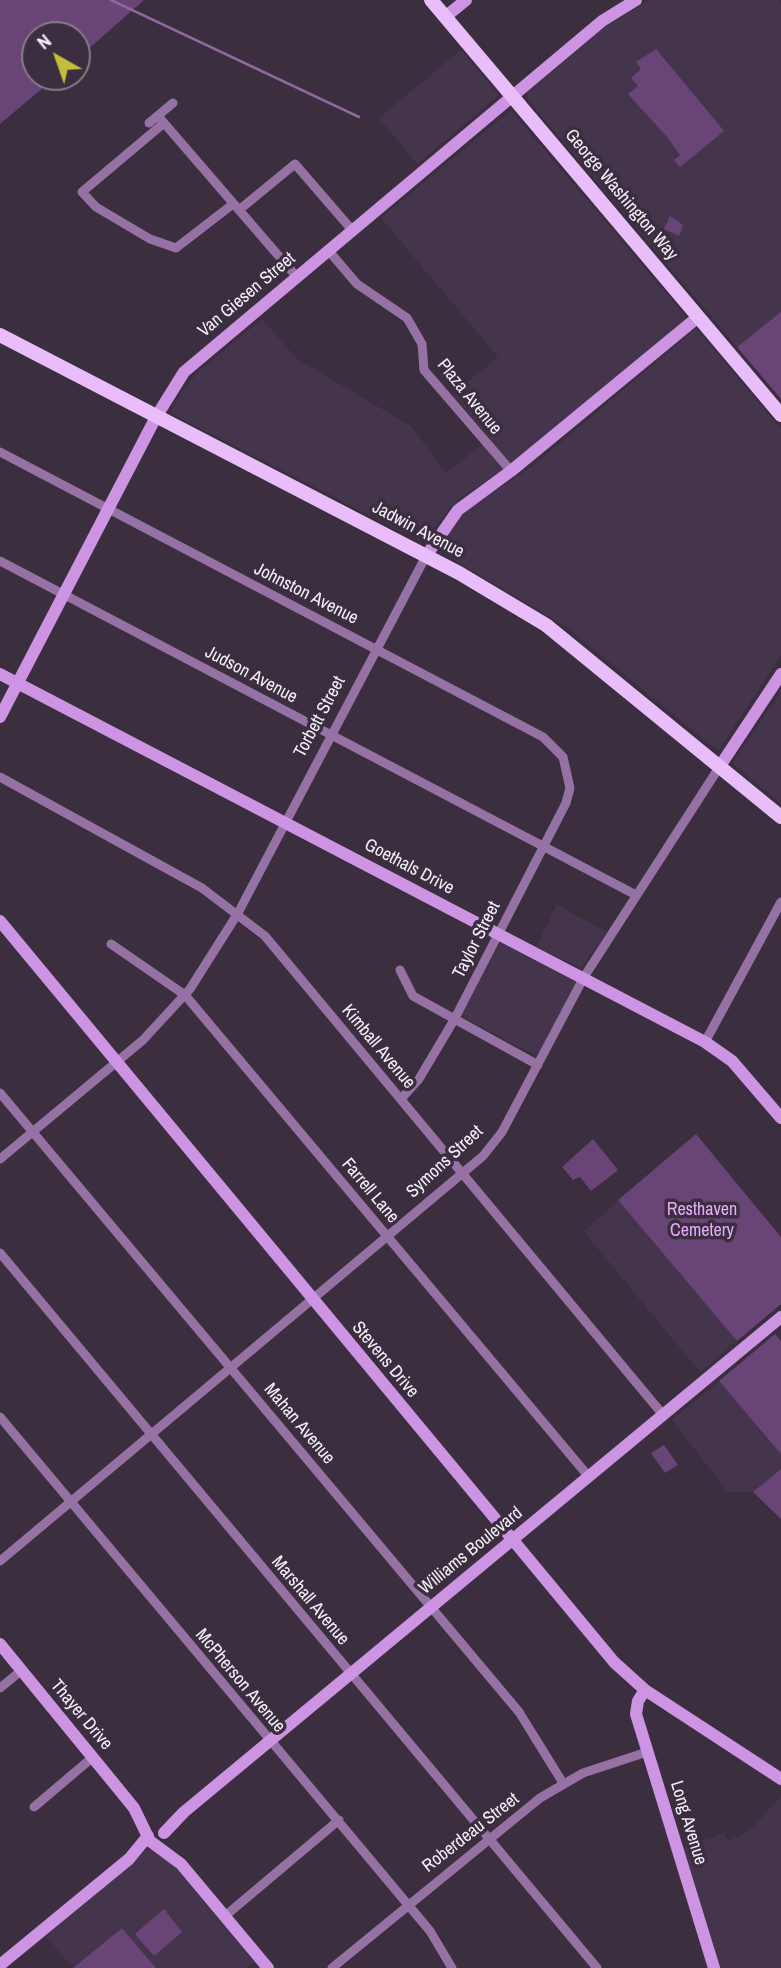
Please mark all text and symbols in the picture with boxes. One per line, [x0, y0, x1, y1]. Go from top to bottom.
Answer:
north arrow [21, 21, 91, 91]
text: N [31, 28, 56, 55]
street label: George Washington Way [560, 125, 682, 265]
street label: Van Giesen Street [194, 248, 300, 342]
street label: Plaza Avenue [432, 355, 506, 439]
street label: Jadwin Avenue [368, 497, 468, 563]
street label: Johnston Avenue [250, 559, 362, 629]
street label: Judson Avenue [201, 642, 301, 708]
street label: Torbett Street [290, 673, 350, 761]
street label: Goethals Drive [360, 834, 458, 900]
street label: Taylor Street [449, 898, 505, 982]
street label: Kimball Avenue [337, 1001, 419, 1093]
street label: Symons Street [402, 1121, 488, 1203]
street label: Farrell Lane [337, 1154, 403, 1228]
park label: Resthaven Cemetery [667, 1199, 737, 1242]
street label: Stevens Drive [347, 1318, 423, 1402]
street label: Mahan Avenue [259, 1379, 339, 1469]
street label: Williams Boulevard [415, 1503, 527, 1599]
street label: Marshall Avenue [266, 1552, 354, 1650]
street label: McPherson Avenue [190, 1625, 290, 1737]
street label: Thayer Drive [45, 1675, 117, 1755]
street label: Long Avenue [665, 1778, 711, 1868]
street label: Roberdeau Street [418, 1789, 524, 1877]

